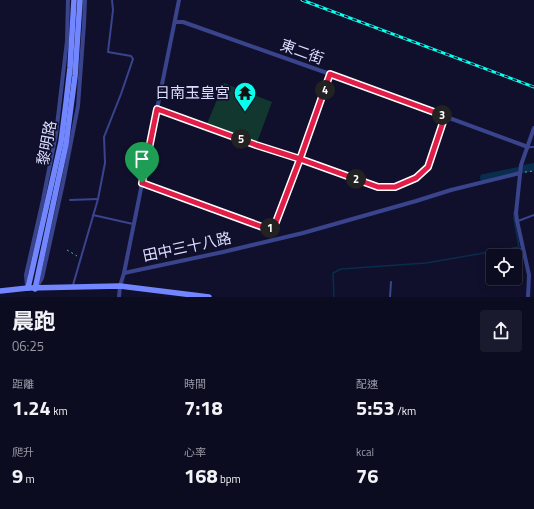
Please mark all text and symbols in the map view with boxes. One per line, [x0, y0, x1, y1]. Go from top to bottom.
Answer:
street label: 東二街 [277, 33, 327, 70]
temple icon: 日南玉皇宮 [232, 80, 258, 113]
pin: 4 [315, 80, 335, 100]
place label: 日南玉皇宮 [155, 81, 230, 104]
text: 4 [322, 82, 328, 98]
pin: 3 [432, 105, 452, 125]
text: 3 [439, 107, 445, 123]
street label: 黎明路 [31, 119, 62, 167]
pin: 5 [231, 129, 251, 149]
text: 5 [238, 131, 244, 147]
pin [125, 142, 159, 183]
icon: arrive [131, 148, 153, 170]
pin: 2 [346, 169, 366, 189]
text: 2 [353, 171, 359, 187]
pin: 1 [260, 218, 280, 238]
text: 1 [267, 220, 273, 236]
street label: 田中三十八路 [140, 226, 233, 267]
map controls [486, 249, 522, 285]
button: locate [486, 249, 522, 285]
text: 晨跑 [12, 304, 56, 338]
button: share [480, 310, 522, 352]
text: 06:25 [12, 336, 44, 356]
text: 距離 [12, 376, 34, 392]
text: 時間 [184, 376, 206, 392]
text: 配速 [356, 376, 378, 392]
text: 1.24 [12, 392, 51, 423]
text: 7:18 [184, 392, 223, 423]
text: 5:53 [356, 392, 395, 423]
text: km [51, 403, 68, 419]
text: /km [395, 403, 416, 419]
text: 爬升 [12, 444, 34, 460]
text: 心率 [184, 444, 206, 460]
text: kcal [356, 444, 374, 460]
text: 9 [12, 460, 23, 491]
text: 168 [184, 460, 218, 491]
text: 76 [356, 460, 378, 491]
text: m [23, 471, 35, 487]
text: bpm [218, 471, 241, 487]

